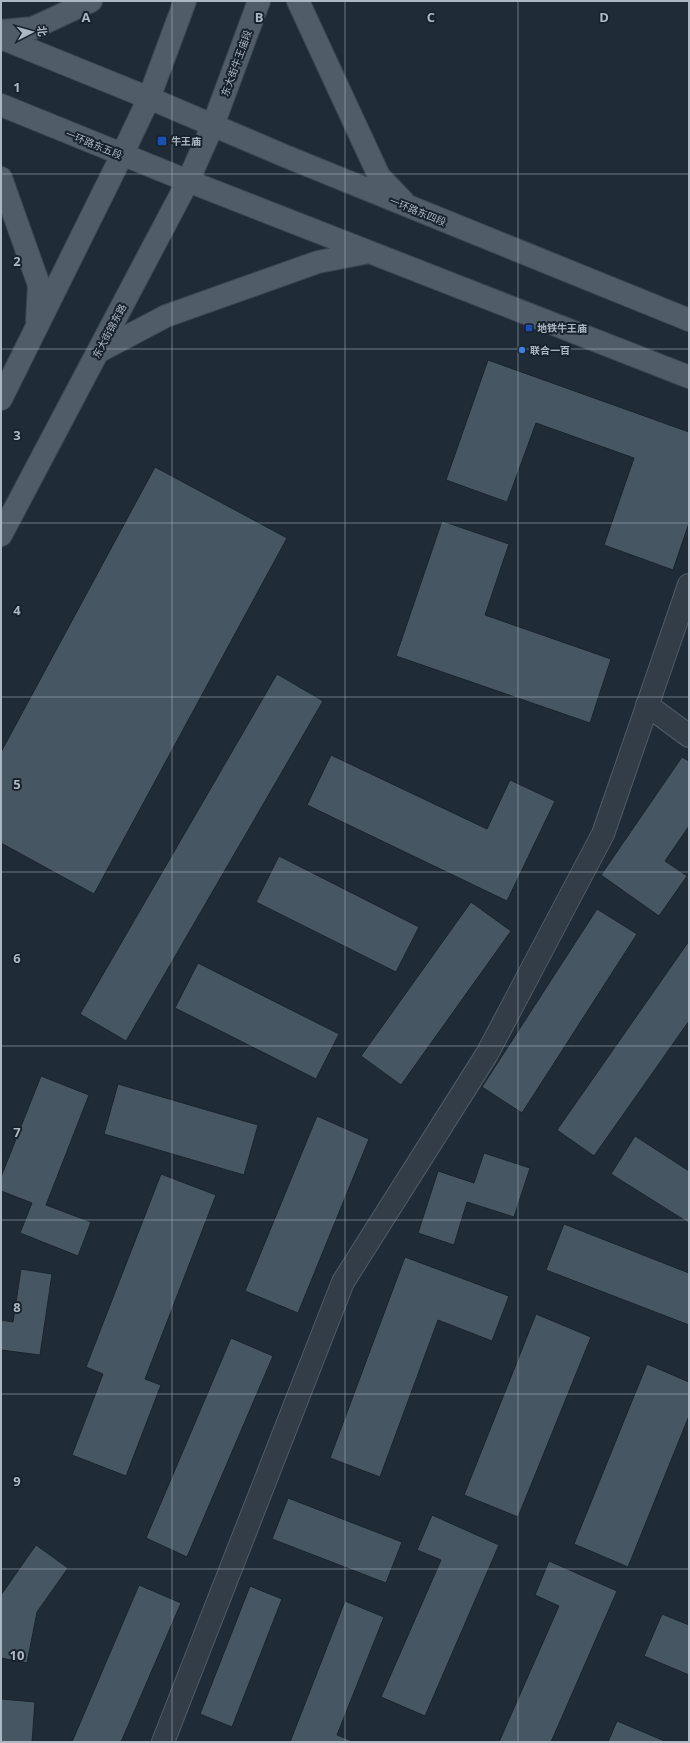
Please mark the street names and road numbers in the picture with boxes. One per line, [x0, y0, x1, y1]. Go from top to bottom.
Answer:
street label: 东大街牛王庙段 [217, 28, 255, 98]
street label: 一环路东五段 [64, 126, 124, 162]
street label: 一环路东四段 [388, 193, 448, 229]
street label: 东大街锦东路 [89, 301, 129, 361]

